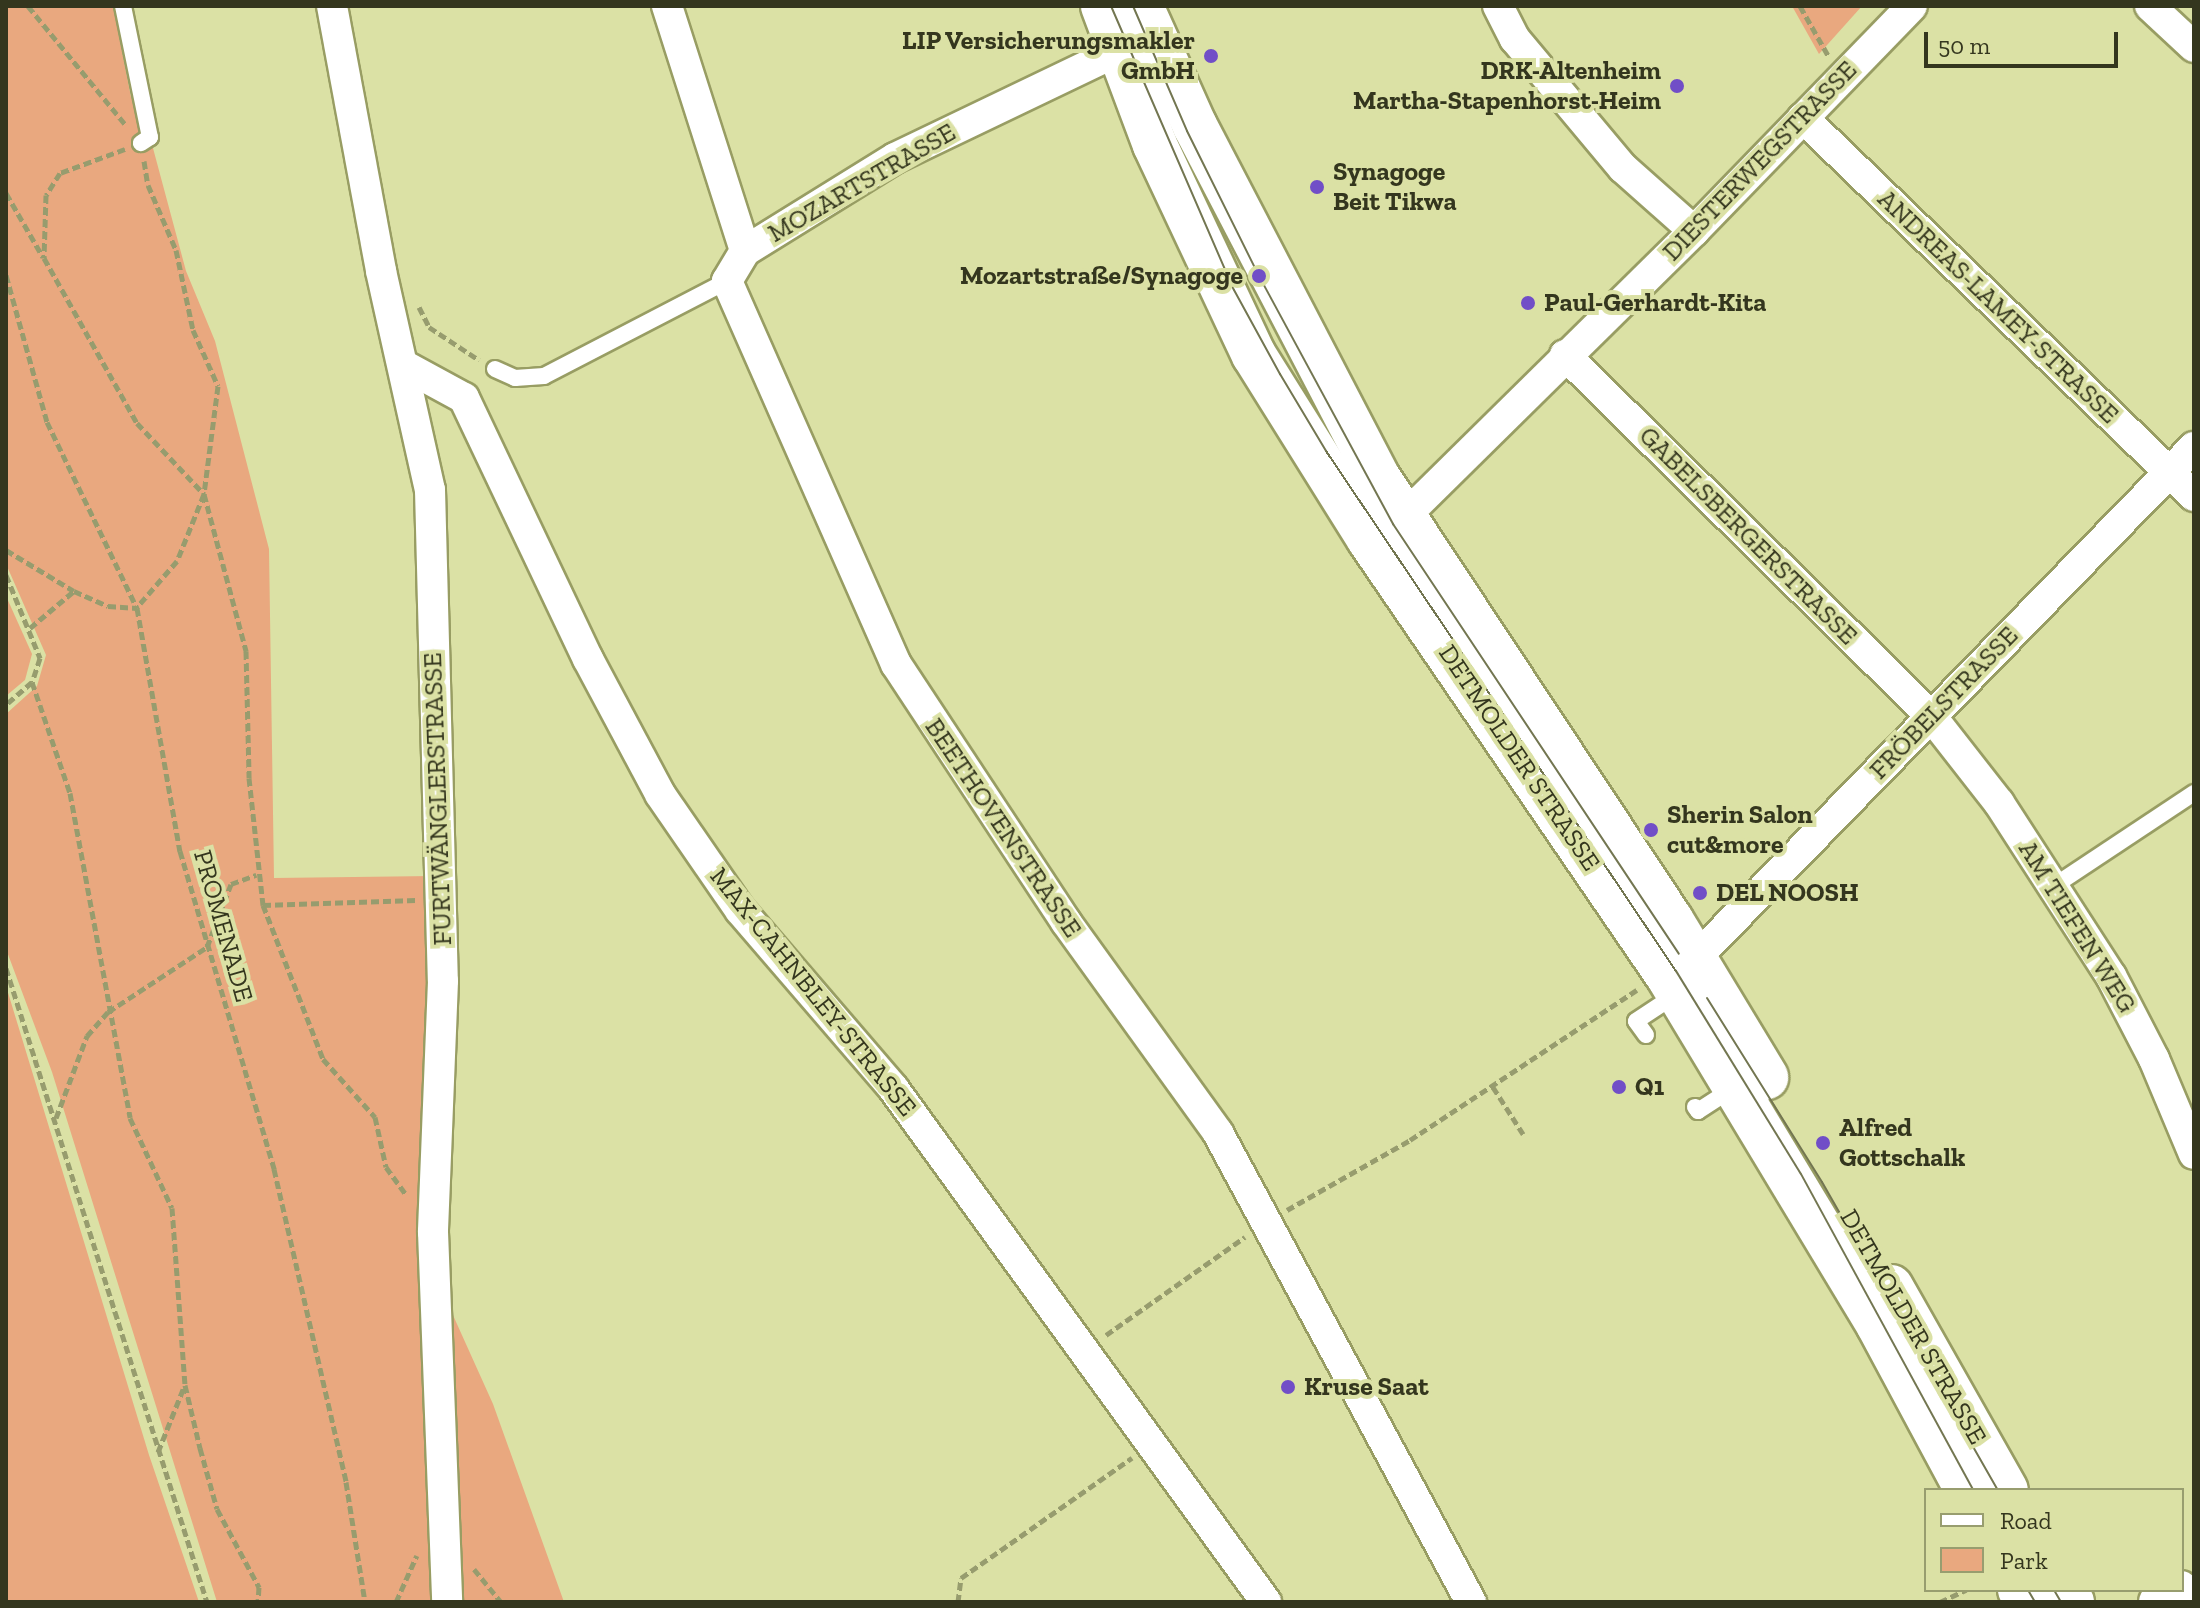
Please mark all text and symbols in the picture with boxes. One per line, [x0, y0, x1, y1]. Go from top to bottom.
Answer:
scale bar [1928, 16, 2122, 66]
place label: LIP Versicherungsmakler GmbH [901, 25, 1195, 86]
text: 50 m [1938, 31, 1990, 60]
marker: LIP Versicherungsmakler GmbH [1202, 47, 1220, 65]
place label: DRK-Altenheim Martha-Stapenhorst-Heim [1353, 55, 1661, 116]
street label: DIESTERWEGSTRASSE [1656, 55, 1864, 267]
marker: DRK-Altenheim Martha-Stapenhorst-Heim [1668, 77, 1686, 95]
street label: MOZARTSTRASSE [763, 117, 961, 249]
place label: Synagoge Beit Tikwa [1333, 156, 1457, 218]
marker: Synagoge Beit Tikwa [1308, 178, 1326, 196]
street label: ANDREAS-LAMEY-STRASSE [1871, 184, 2125, 430]
place label: Mozartstraße/Synagoge [960, 260, 1243, 292]
marker: Mozartstraße/Synagoge [1250, 267, 1268, 285]
place label: Paul-Gerhardt-Kita [1544, 287, 1766, 319]
marker: Paul-Gerhardt-Kita [1519, 294, 1537, 312]
street label: GABELSBERGERSTRASSE [1632, 420, 1864, 652]
street label: FRÖBELSTRASSE [1863, 620, 2025, 786]
street label: DETMOLDER STRASSE [1432, 639, 1606, 877]
street label: FURTWÄNGLERSTRASSE [417, 652, 459, 946]
street label: BEETHOVENSTRASSE [918, 713, 1088, 943]
place label: Sherin Salon cut&more [1667, 799, 1813, 860]
marker: Sherin Salon cut&more [1642, 821, 1660, 839]
street label: AM TIEFEN WEG [2011, 835, 2143, 1019]
street label: PROMENADE [186, 847, 260, 1005]
street label: MAX-CAHNBLEY-STRASSE [703, 861, 923, 1123]
place label: DEL NOOSH [1716, 877, 1859, 909]
marker: DEL NOOSH [1691, 884, 1709, 902]
place label: Q1 [1635, 1071, 1664, 1103]
marker: Q1 [1610, 1078, 1628, 1096]
place label: Alfred Gottschalk [1839, 1112, 1965, 1174]
marker: Alfred Gottschalk [1814, 1134, 1832, 1152]
street label: DETMOLDER STRASSE [1833, 1204, 1993, 1450]
place label: Kruse Saat [1304, 1371, 1429, 1403]
marker: Kruse Saat [1279, 1378, 1297, 1396]
legend [1924, 1488, 2184, 1592]
text: Road [2000, 1506, 2052, 1535]
text: Park [2000, 1546, 2048, 1575]

